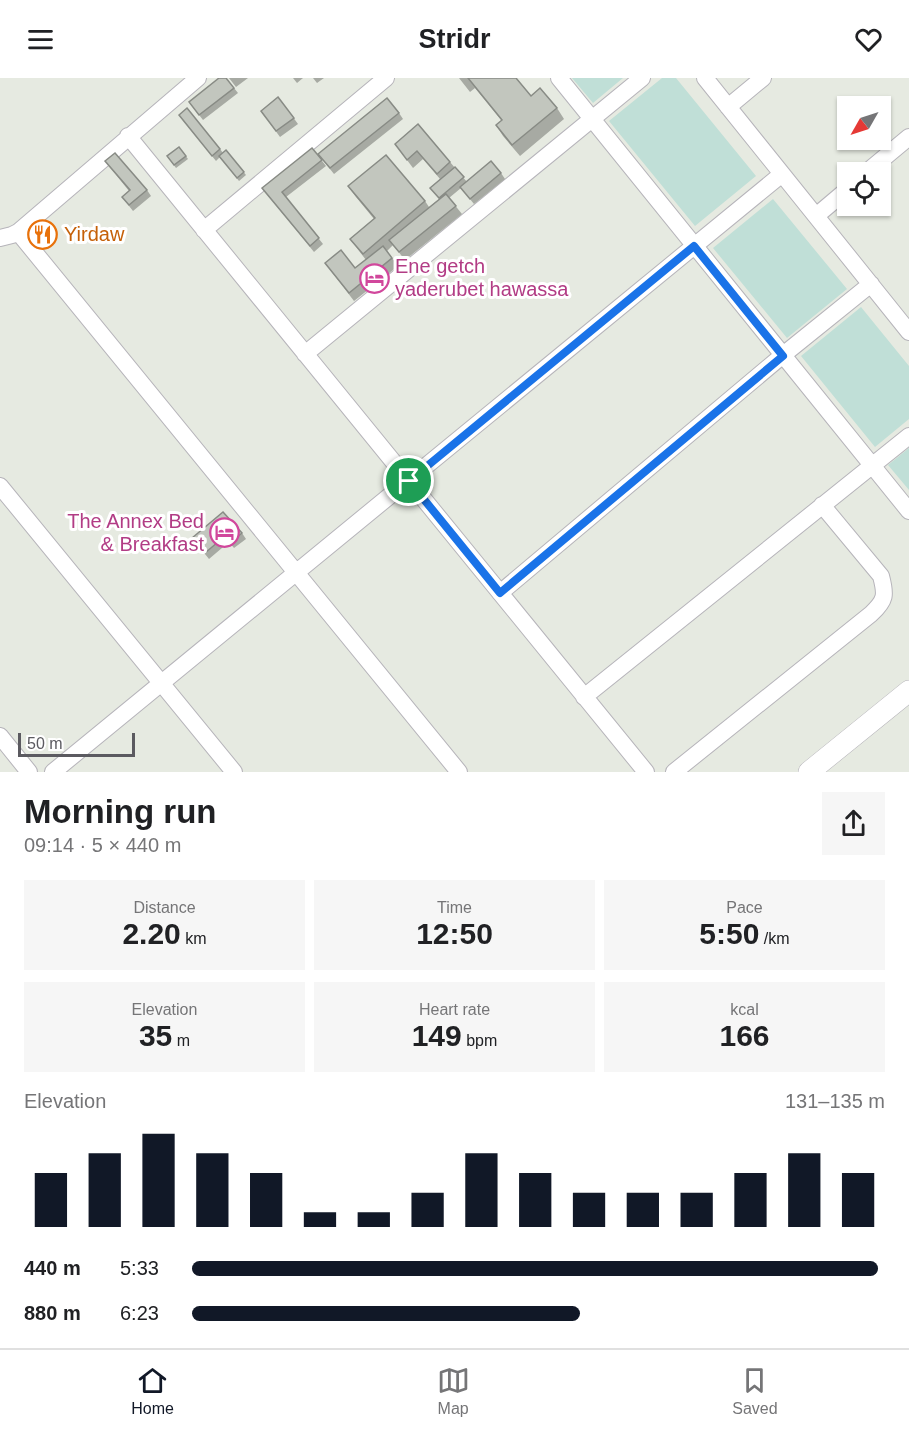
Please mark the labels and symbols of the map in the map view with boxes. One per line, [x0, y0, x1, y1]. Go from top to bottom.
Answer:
north arrow [837, 96, 891, 150]
restaurant icon: Yirdaw [27, 218, 59, 250]
place label: Yirdaw [64, 223, 125, 245]
place label: Ene getch yaderubet hawassa [395, 255, 569, 300]
hotel icon: Ene getch yaderubet hawassa [358, 262, 390, 294]
pin [383, 455, 434, 506]
place label: The Annex Bed & Breakfast [67, 510, 204, 555]
hotel icon: The Annex Bed & Breakfast [209, 517, 241, 549]
scale bar [18, 730, 135, 758]

